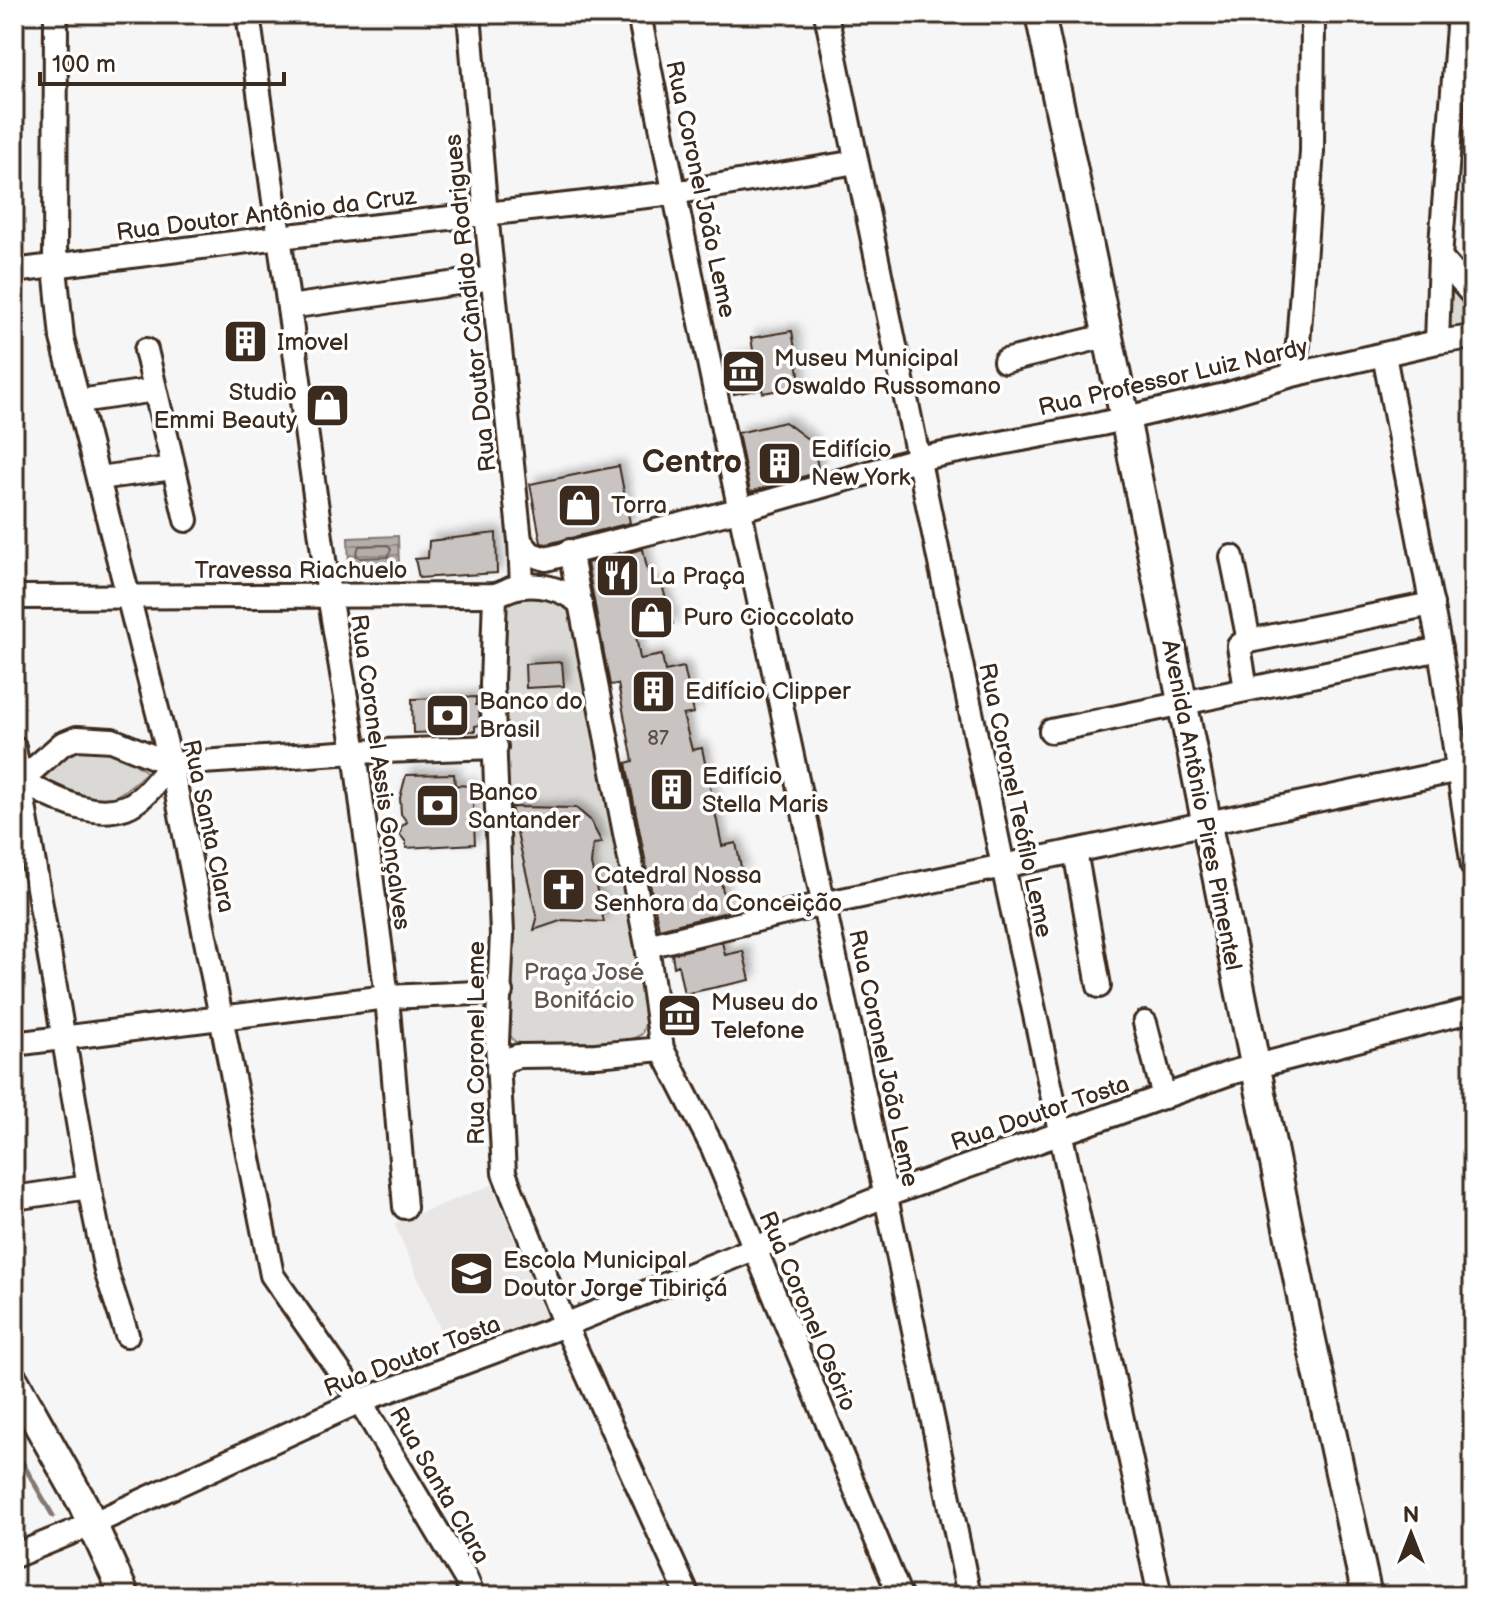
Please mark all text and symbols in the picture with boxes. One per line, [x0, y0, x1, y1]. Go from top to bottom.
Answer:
scale bar [40, 36, 284, 86]
text: 100 m [52, 50, 116, 79]
street label: Rua Coronel João Leme [659, 58, 742, 320]
street label: Rua Doutor Cândido Rodrigues [438, 133, 503, 473]
street label: Rua Doutor Antônio da Cruz [114, 182, 418, 247]
building icon: Imovel [222, 318, 270, 366]
place label: Imovel [277, 328, 349, 357]
street label: Rua Professor Luiz Nardy [1036, 332, 1311, 423]
place label: Museu Municipal Oswaldo Russomano [774, 344, 1001, 401]
museum icon: Museu Municipal Oswaldo Russomano [719, 348, 767, 396]
place label: Studio Emmi Beauty [154, 378, 297, 435]
shop icon: Studio Emmi Beauty [304, 382, 352, 430]
place label: Edifício New York [811, 435, 911, 492]
building icon: Edifício New York [756, 439, 804, 487]
district label: Centro [642, 443, 742, 482]
shop icon: Torra [556, 481, 604, 529]
place label: Torra [611, 491, 667, 520]
restaurant icon: La Praça [594, 552, 642, 600]
street label: Travessa Riachuelo [195, 556, 407, 585]
place label: La Praça [649, 562, 745, 591]
shop icon: Puro Cioccolato [628, 593, 676, 641]
place label: Puro Cioccolato [683, 603, 854, 632]
street label: Rua Coronel Assis Gonçalves [344, 612, 417, 932]
street label: Avenida Antônio Pires Pimentel [1155, 637, 1248, 973]
street label: Rua Coronel Teófilo Leme [972, 660, 1059, 940]
building icon: Edifício Clipper [630, 667, 678, 715]
place label: Edifício Clipper [685, 677, 851, 706]
place label: Banco do Brasil [479, 687, 583, 744]
bank icon: Banco do Brasil [424, 691, 472, 739]
house number: 87 [647, 727, 669, 751]
street label: Rua Santa Clara [176, 737, 241, 915]
place label: Edifício Stella Maris [702, 762, 829, 819]
building icon: Edifício Stella Maris [647, 766, 695, 814]
place label: Banco Santander [468, 778, 580, 835]
bank icon: Banco Santander [413, 782, 461, 830]
place label: Catedral Nossa Senhora da Conceição [594, 861, 842, 918]
church icon: Catedral Nossa Senhora da Conceição [539, 865, 587, 913]
street label: Rua Coronel João Leme [842, 927, 925, 1189]
street label: Rua Coronel Leme [462, 941, 491, 1145]
park label: Praça José Bonifácio [524, 958, 644, 1015]
place label: Museu do Telefone [711, 988, 818, 1045]
museum icon: Museu do Telefone [656, 992, 704, 1040]
street label: Rua Doutor Tosta [947, 1069, 1133, 1158]
street label: Rua Coronel Osório [752, 1207, 863, 1416]
place label: Escola Municipal Doutor Jorge Tibiriçá [503, 1246, 728, 1303]
school or university icon: Escola Municipal Doutor Jorge Tibiriçá [448, 1250, 496, 1298]
street label: Rua Doutor Tosta [320, 1309, 505, 1403]
street label: Rua Santa Clara [383, 1402, 496, 1569]
north arrow [1371, 1494, 1451, 1574]
text: N [1403, 1502, 1419, 1529]

